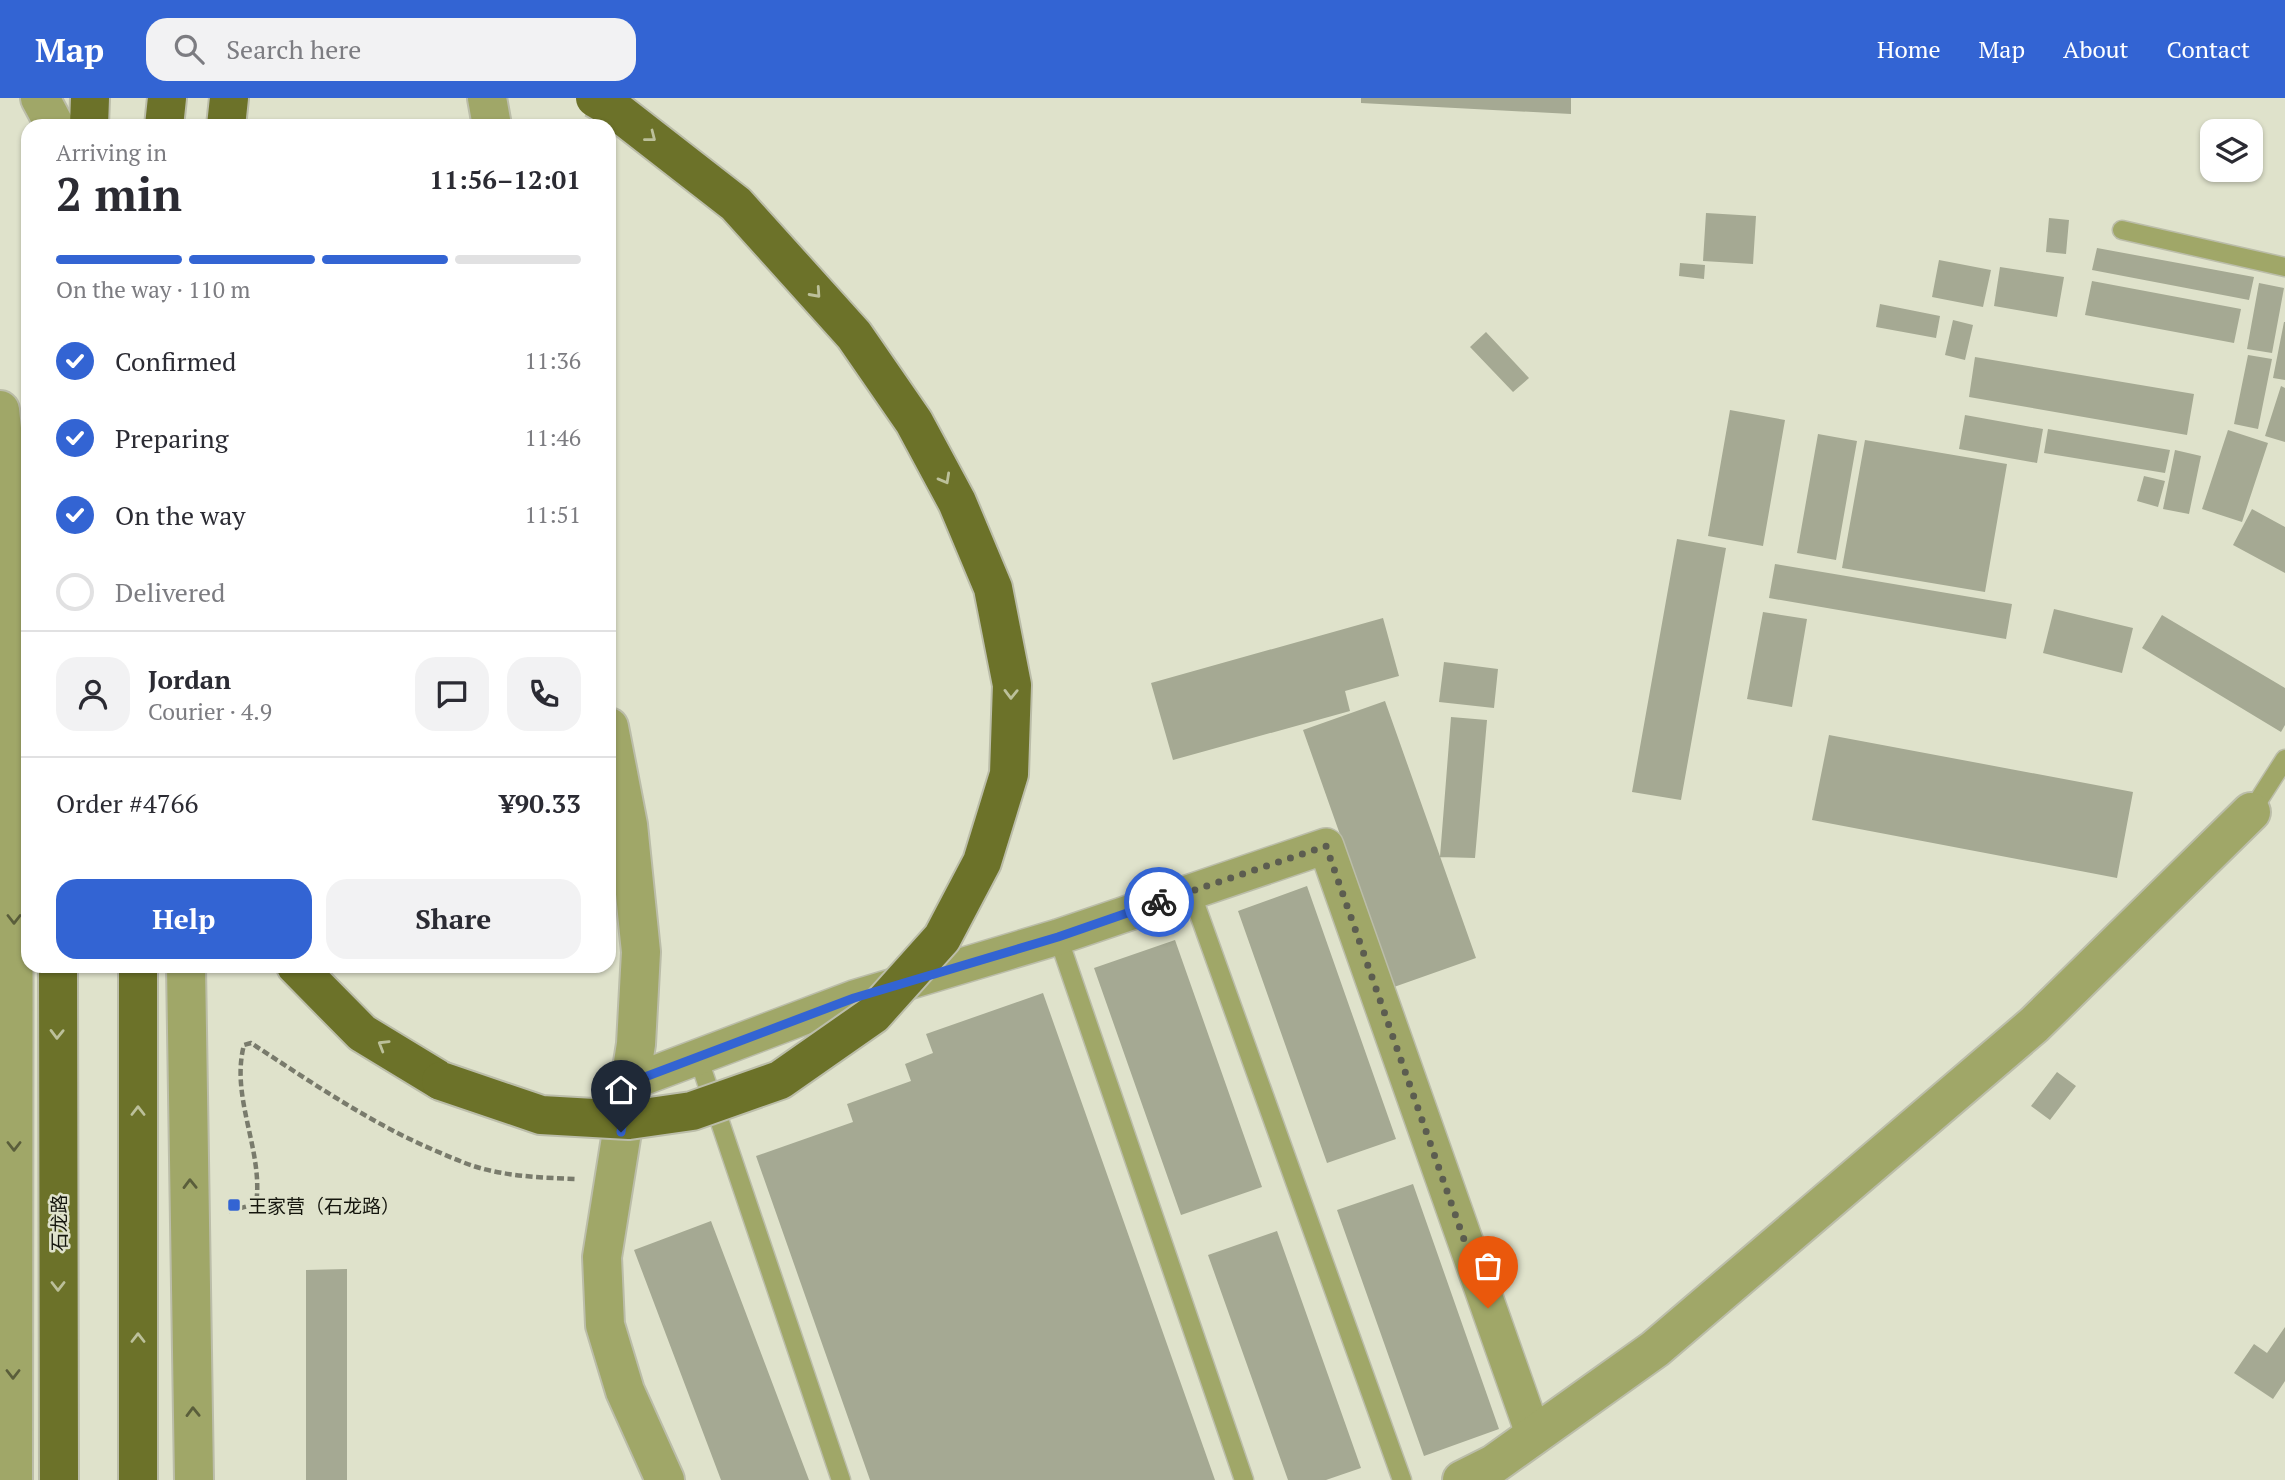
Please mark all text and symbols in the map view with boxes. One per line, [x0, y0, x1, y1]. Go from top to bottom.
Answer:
search box [146, 18, 636, 81]
text: Map [35, 28, 104, 71]
icon: search [170, 30, 208, 68]
text: Search here [226, 32, 361, 66]
text: Home [1877, 33, 1941, 65]
text: Map [1979, 33, 2025, 65]
text: About [2063, 33, 2129, 65]
text: Contact [2167, 33, 2250, 65]
map controls [2200, 119, 2263, 182]
button: layers [2200, 119, 2263, 182]
one-way arrow [643, 129, 655, 142]
text: Arriving in [56, 137, 167, 168]
text: 11:56–12:01 [429, 162, 581, 196]
text: 2 min [56, 163, 182, 224]
text: On the way · 110 m [56, 274, 250, 305]
one-way arrow [808, 285, 820, 298]
icon: check [56, 342, 94, 380]
text: Confirmed [115, 344, 236, 378]
text: 11:36 [524, 345, 581, 376]
icon: check [56, 419, 94, 457]
text: Preparing [115, 421, 228, 455]
text: 11:46 [524, 422, 581, 453]
one-way arrow [937, 472, 950, 484]
icon: check [56, 496, 94, 534]
text: On the way [115, 498, 246, 532]
text: 11:51 [524, 499, 581, 530]
text: Delivered [115, 575, 225, 609]
button: person [56, 657, 130, 731]
button: chat [415, 657, 489, 731]
button: phone [507, 657, 581, 731]
text: Jordan [148, 662, 231, 696]
one-way arrow [1003, 690, 1019, 700]
text: Courier · 4.9 [148, 696, 272, 727]
text: Order #4766 [56, 786, 198, 820]
text: ¥90.33 [500, 786, 581, 820]
courier [1124, 867, 1194, 937]
button: Help [56, 879, 312, 959]
button: Share [326, 879, 581, 959]
icon: bike [1140, 883, 1178, 921]
one-way arrow [6, 914, 22, 924]
one-way arrow [49, 1029, 65, 1040]
one-way arrow [377, 1041, 390, 1054]
pin [591, 1060, 651, 1132]
icon: home [602, 1071, 640, 1109]
one-way arrow [130, 1105, 146, 1116]
one-way arrow [6, 1141, 22, 1152]
one-way arrow [182, 1179, 197, 1190]
place label: 王家营（石龙路） [248, 1193, 400, 1218]
street label: 石龙路 [46, 1194, 71, 1252]
marker: 王家营（石龙路） [226, 1197, 242, 1213]
pin [1458, 1236, 1518, 1308]
icon: bag [1469, 1247, 1507, 1285]
one-way arrow [50, 1281, 66, 1292]
one-way arrow [130, 1333, 146, 1343]
one-way arrow [5, 1369, 21, 1379]
one-way arrow [185, 1406, 201, 1417]

